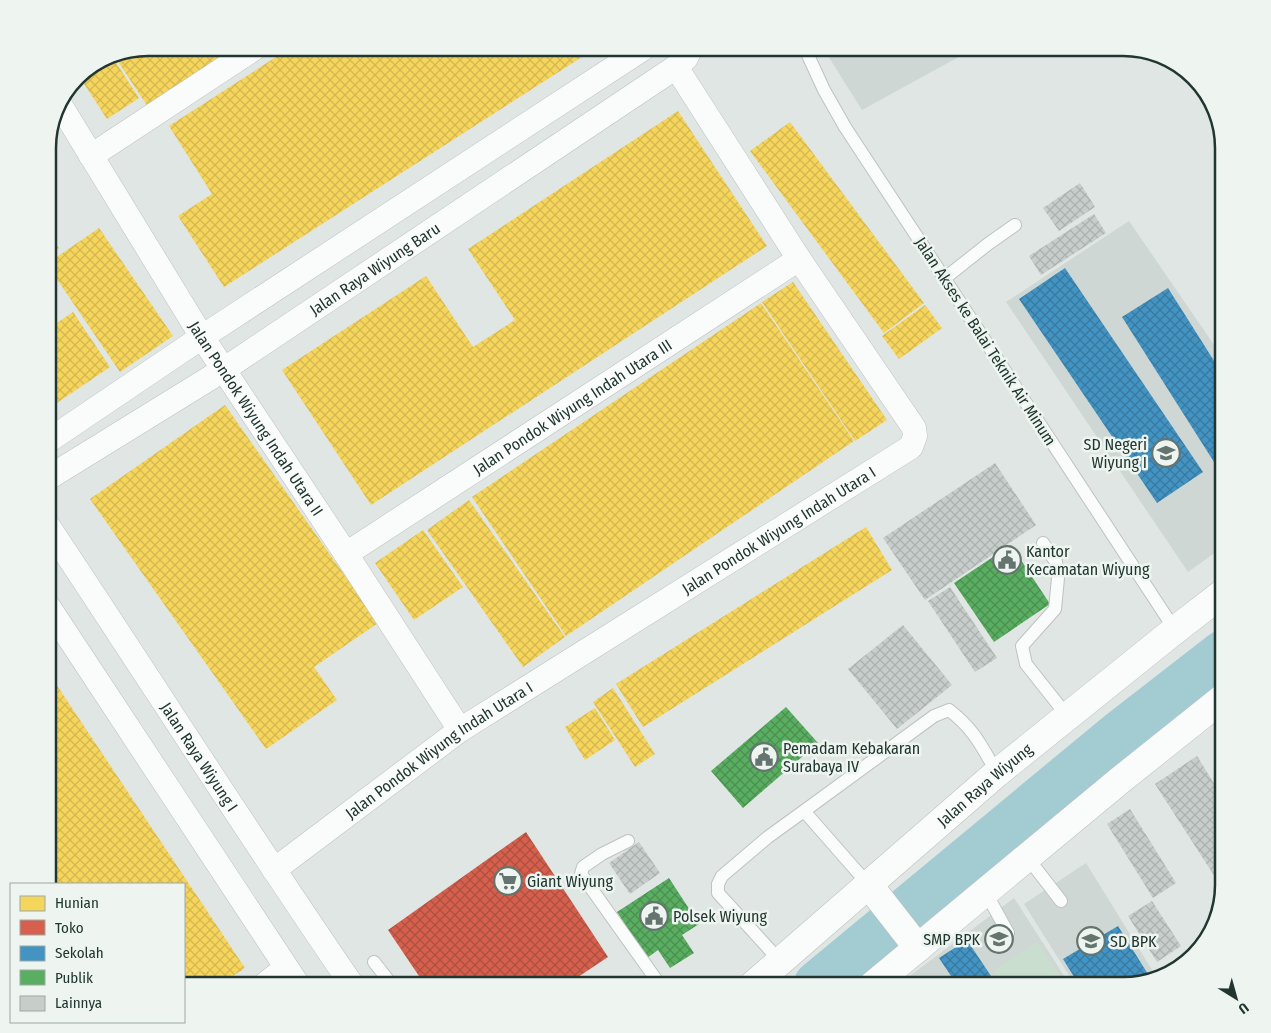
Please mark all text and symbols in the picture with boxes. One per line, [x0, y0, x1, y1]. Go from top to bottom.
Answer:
street label: Jalan Raya Wiyung Baru [306, 219, 444, 319]
street label: Jalan Akses ke Balai Teknik Air Minum [911, 234, 1060, 449]
street label: Jalan Pondok Wiyung Indah Utara II [185, 318, 327, 520]
street label: Jalan Pondok Wiyung Indah Utara III [470, 335, 676, 479]
place label: SD Negeri Wiyung I [1084, 435, 1147, 472]
school or university icon: SD Negeri Wiyung I [1151, 438, 1181, 468]
street label: Jalan Pondok Wiyung Indah Utara I [679, 463, 879, 598]
place label: Kantor Kecamatan Wiyung [1026, 542, 1150, 579]
public building icon: Kantor Kecamatan Wiyung [992, 545, 1022, 575]
street label: Jalan Pondok Wiyung Indah Utara I [342, 678, 536, 823]
street label: Jalan Raya Wiyung I [157, 699, 242, 815]
place label: Pemadam Kebakaran Surabaya IV [783, 739, 920, 776]
street label: Jalan Raya Wiyung [933, 739, 1036, 831]
public building icon: Pemadam Kebakaran Surabaya IV [749, 742, 779, 772]
supermarket icon: Giant Wiyung [493, 866, 523, 896]
place label: Giant Wiyung [527, 872, 613, 891]
legend [10, 883, 185, 1023]
text: Hunian [55, 894, 99, 912]
public building icon: Polsek Wiyung [639, 901, 669, 931]
place label: Polsek Wiyung [673, 907, 767, 926]
text: Toko [55, 919, 84, 937]
school or university icon: SMP BPK [984, 924, 1014, 954]
school or university icon: SD BPK [1076, 926, 1106, 956]
place label: SMP BPK [923, 930, 981, 949]
place label: SD BPK [1110, 932, 1157, 951]
text: Sekolah [55, 944, 104, 962]
text: Publik [55, 969, 93, 987]
north arrow [1211, 973, 1261, 1023]
text: Lainnya [55, 994, 102, 1012]
text: U [1235, 999, 1252, 1017]

